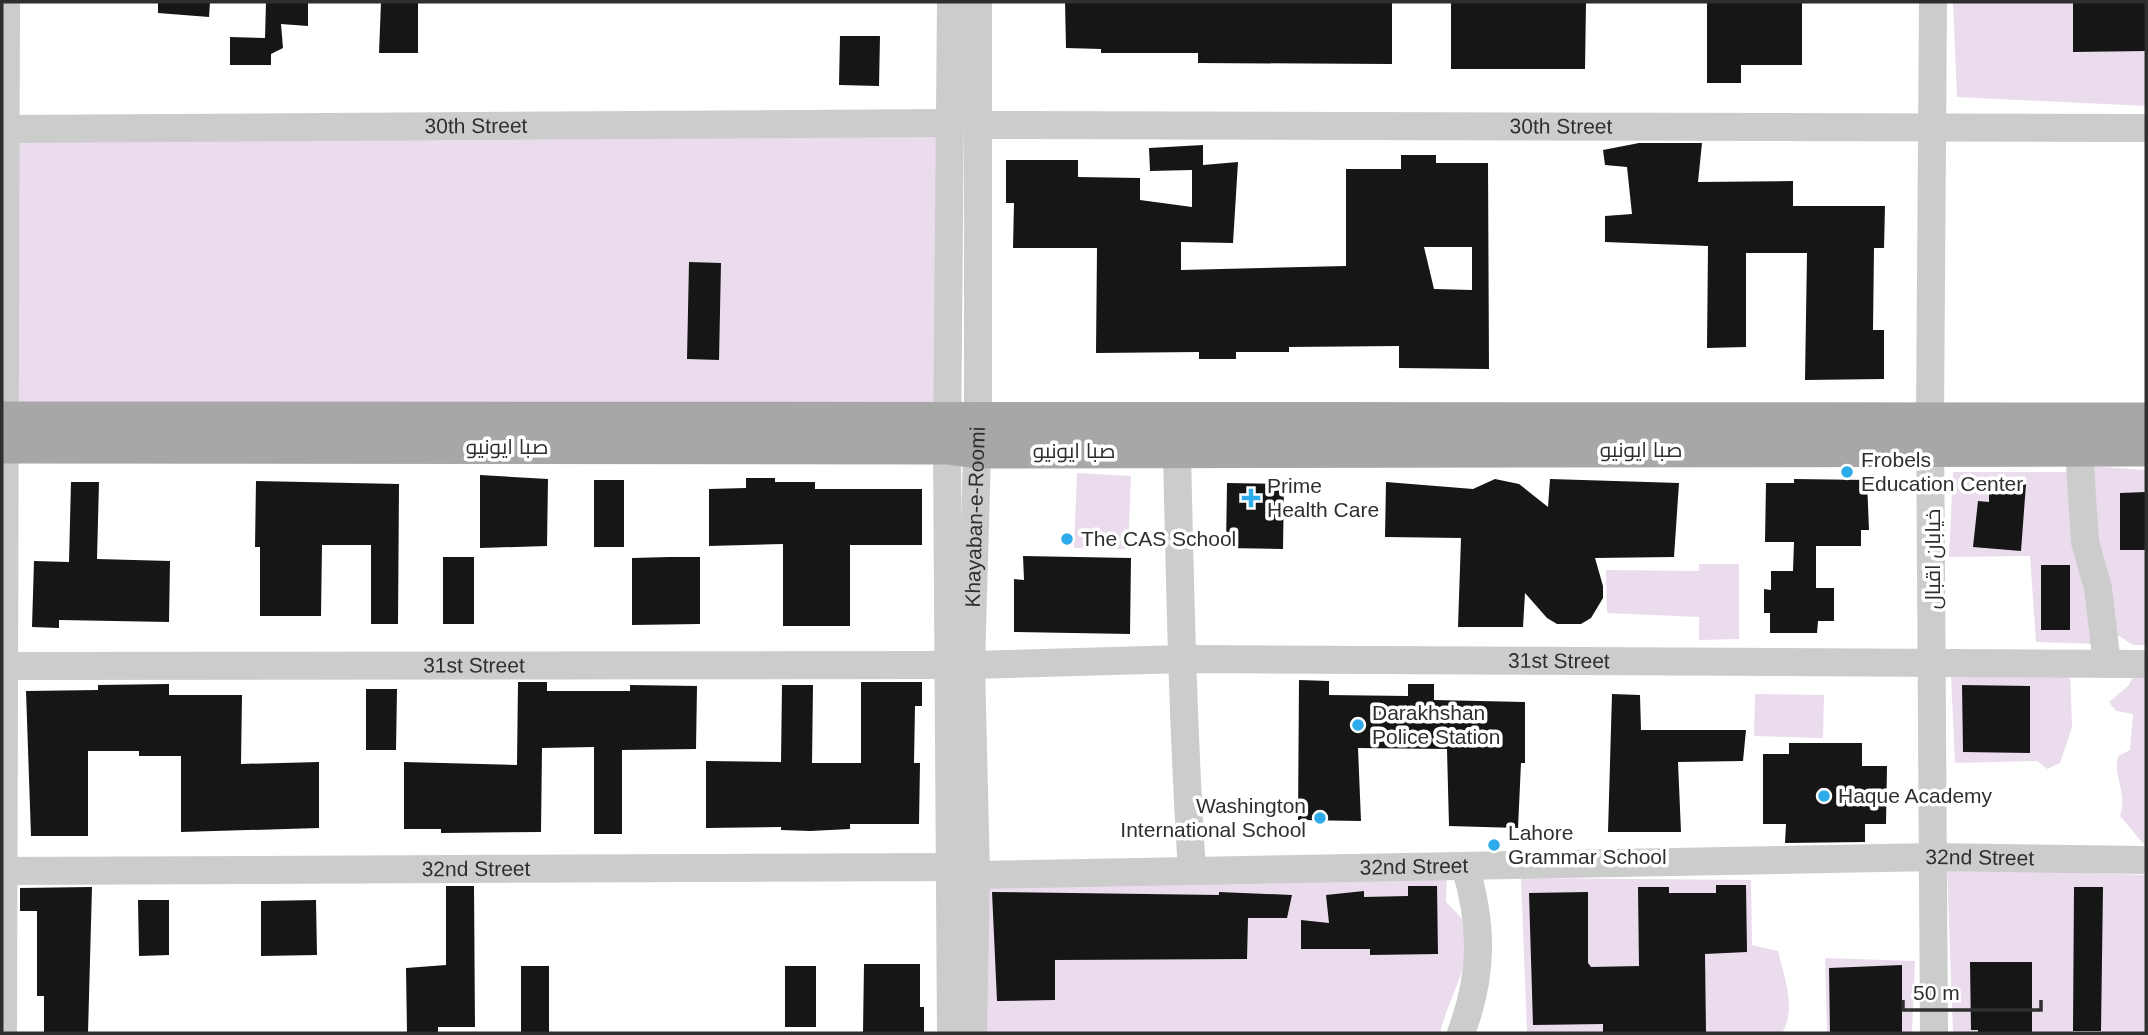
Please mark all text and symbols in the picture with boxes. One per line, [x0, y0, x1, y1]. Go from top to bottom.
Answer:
street label: 30th Street [425, 114, 528, 137]
street label: 30th Street [1510, 114, 1613, 138]
street label: Khayaban-e-Roomi [961, 426, 989, 608]
street label: صبا ایونیو [466, 435, 548, 459]
street label: صبا ایونیو [1600, 438, 1682, 462]
street label: صبا ایونیو [1033, 439, 1115, 463]
place label: Frobels Education Center [1861, 448, 2023, 495]
marker: Frobels Education Center [1839, 464, 1855, 480]
place label: Prime Health Care [1267, 474, 1379, 521]
marker: Prime Health Care [1241, 488, 1261, 508]
street label: خیابان اقبال [1921, 509, 1946, 609]
place label: The CAS School [1081, 527, 1236, 550]
marker: The CAS School [1059, 531, 1075, 547]
street label: 31st Street [1508, 649, 1610, 672]
street label: 31st Street [423, 653, 525, 677]
place label: Darakhshan Police Station [1372, 701, 1500, 748]
marker: Darakhshan Police Station [1350, 717, 1366, 733]
place label: Haque Academy [1838, 784, 1993, 807]
marker: Haque Academy [1816, 788, 1832, 804]
place label: Washington International School [1120, 794, 1306, 841]
marker: Washington International School [1312, 810, 1328, 826]
place label: Lahore Grammar School [1508, 821, 1667, 868]
marker: Lahore Grammar School [1486, 837, 1502, 853]
street label: 32nd Street [1925, 845, 2034, 869]
street label: 32nd Street [1359, 854, 1469, 879]
street label: 32nd Street [422, 857, 531, 880]
scale bar [1903, 968, 2041, 1012]
text: 50 m [1913, 981, 1960, 1004]

